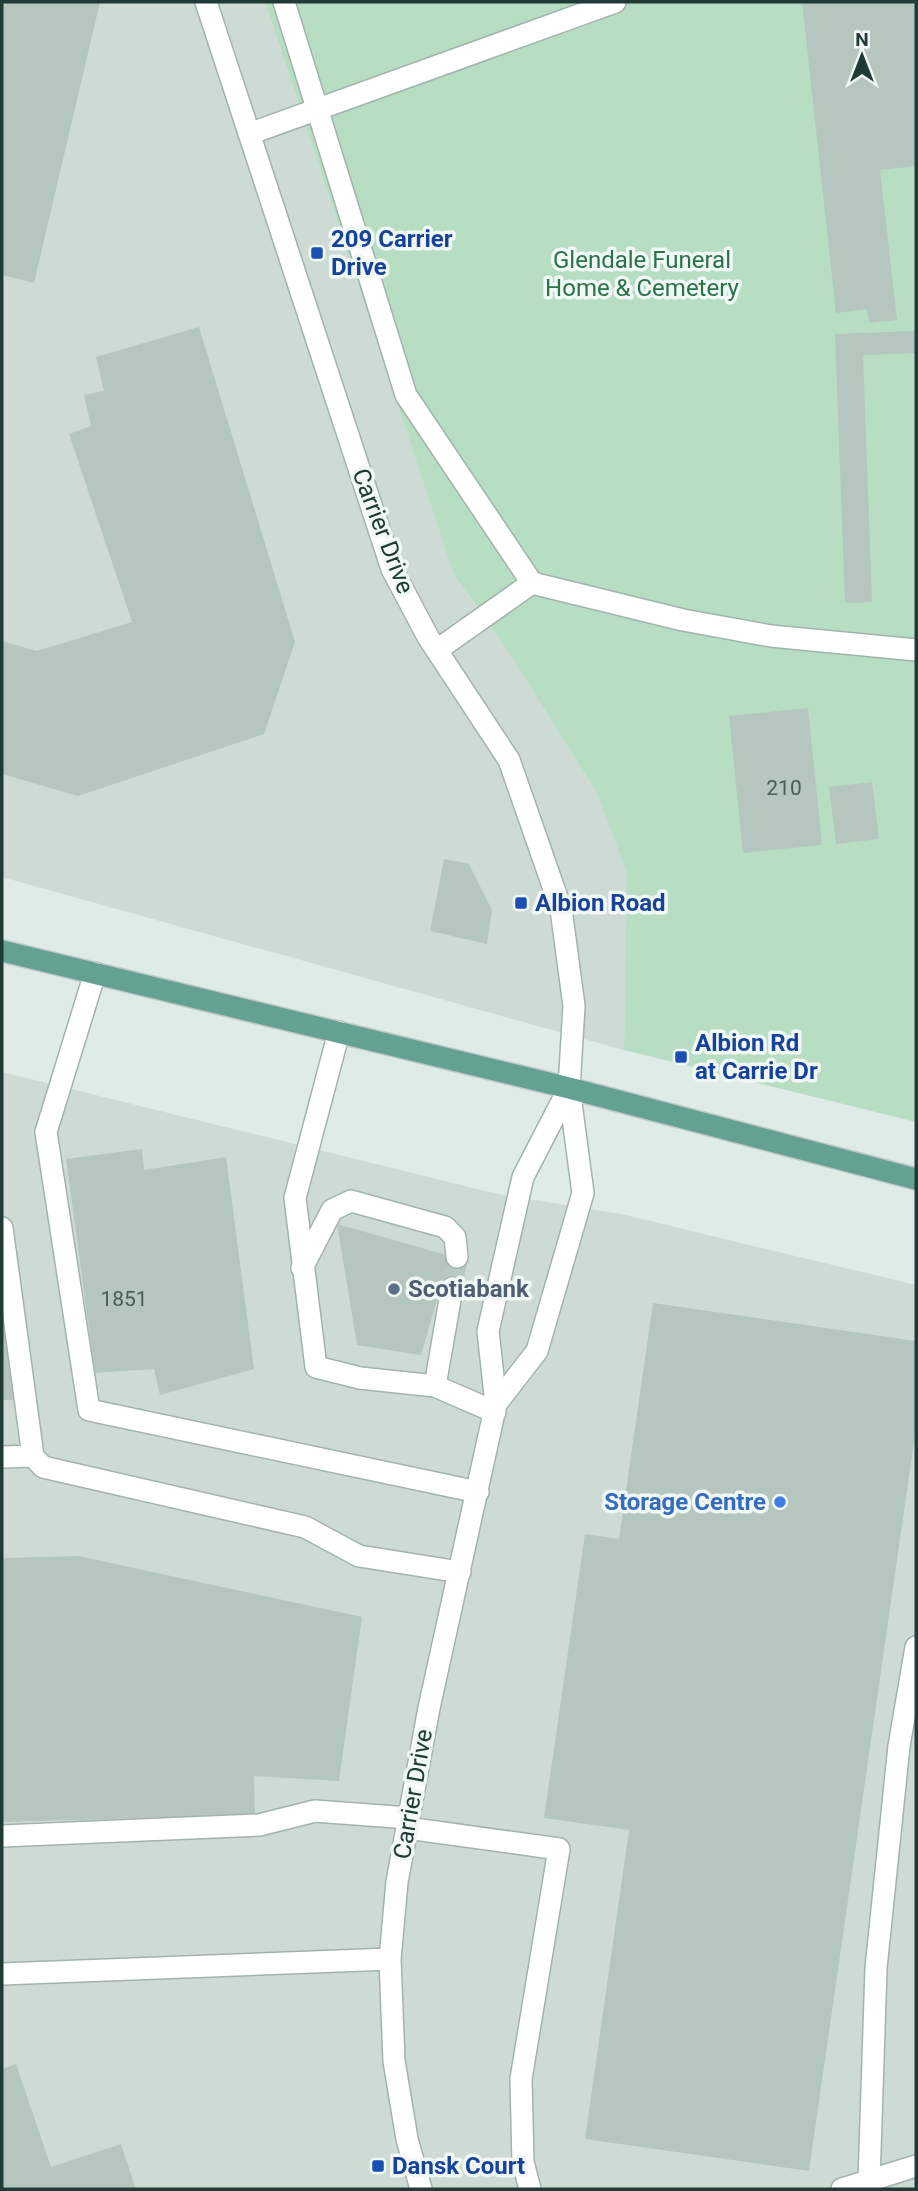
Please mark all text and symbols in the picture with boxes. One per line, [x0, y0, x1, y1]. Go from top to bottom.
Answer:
north arrow [827, 21, 897, 91]
text: N [855, 28, 869, 51]
place label: 209 Carrier Drive [331, 225, 453, 281]
marker: 209 Carrier Drive [309, 245, 325, 261]
park label: Glendale Funeral Home & Cemetery [545, 246, 740, 302]
street label: Carrier Drive [346, 465, 420, 597]
house number: 210 [766, 776, 802, 800]
place label: Albion Road [535, 889, 666, 917]
marker: Albion Road [513, 895, 529, 911]
place label: Albion Rd at Carrie Dr [695, 1029, 818, 1085]
marker: Albion Rd at Carrie Dr [673, 1049, 689, 1065]
place label: Scotiabank [408, 1275, 530, 1303]
marker: Scotiabank [386, 1281, 402, 1297]
house number: 1851 [100, 1287, 148, 1311]
place label: Storage Centre [604, 1488, 766, 1516]
marker: Storage Centre [772, 1494, 788, 1510]
street label: Carrier Drive [388, 1727, 438, 1861]
place label: Dansk Court [392, 2152, 525, 2180]
marker: Dansk Court [370, 2158, 386, 2174]

